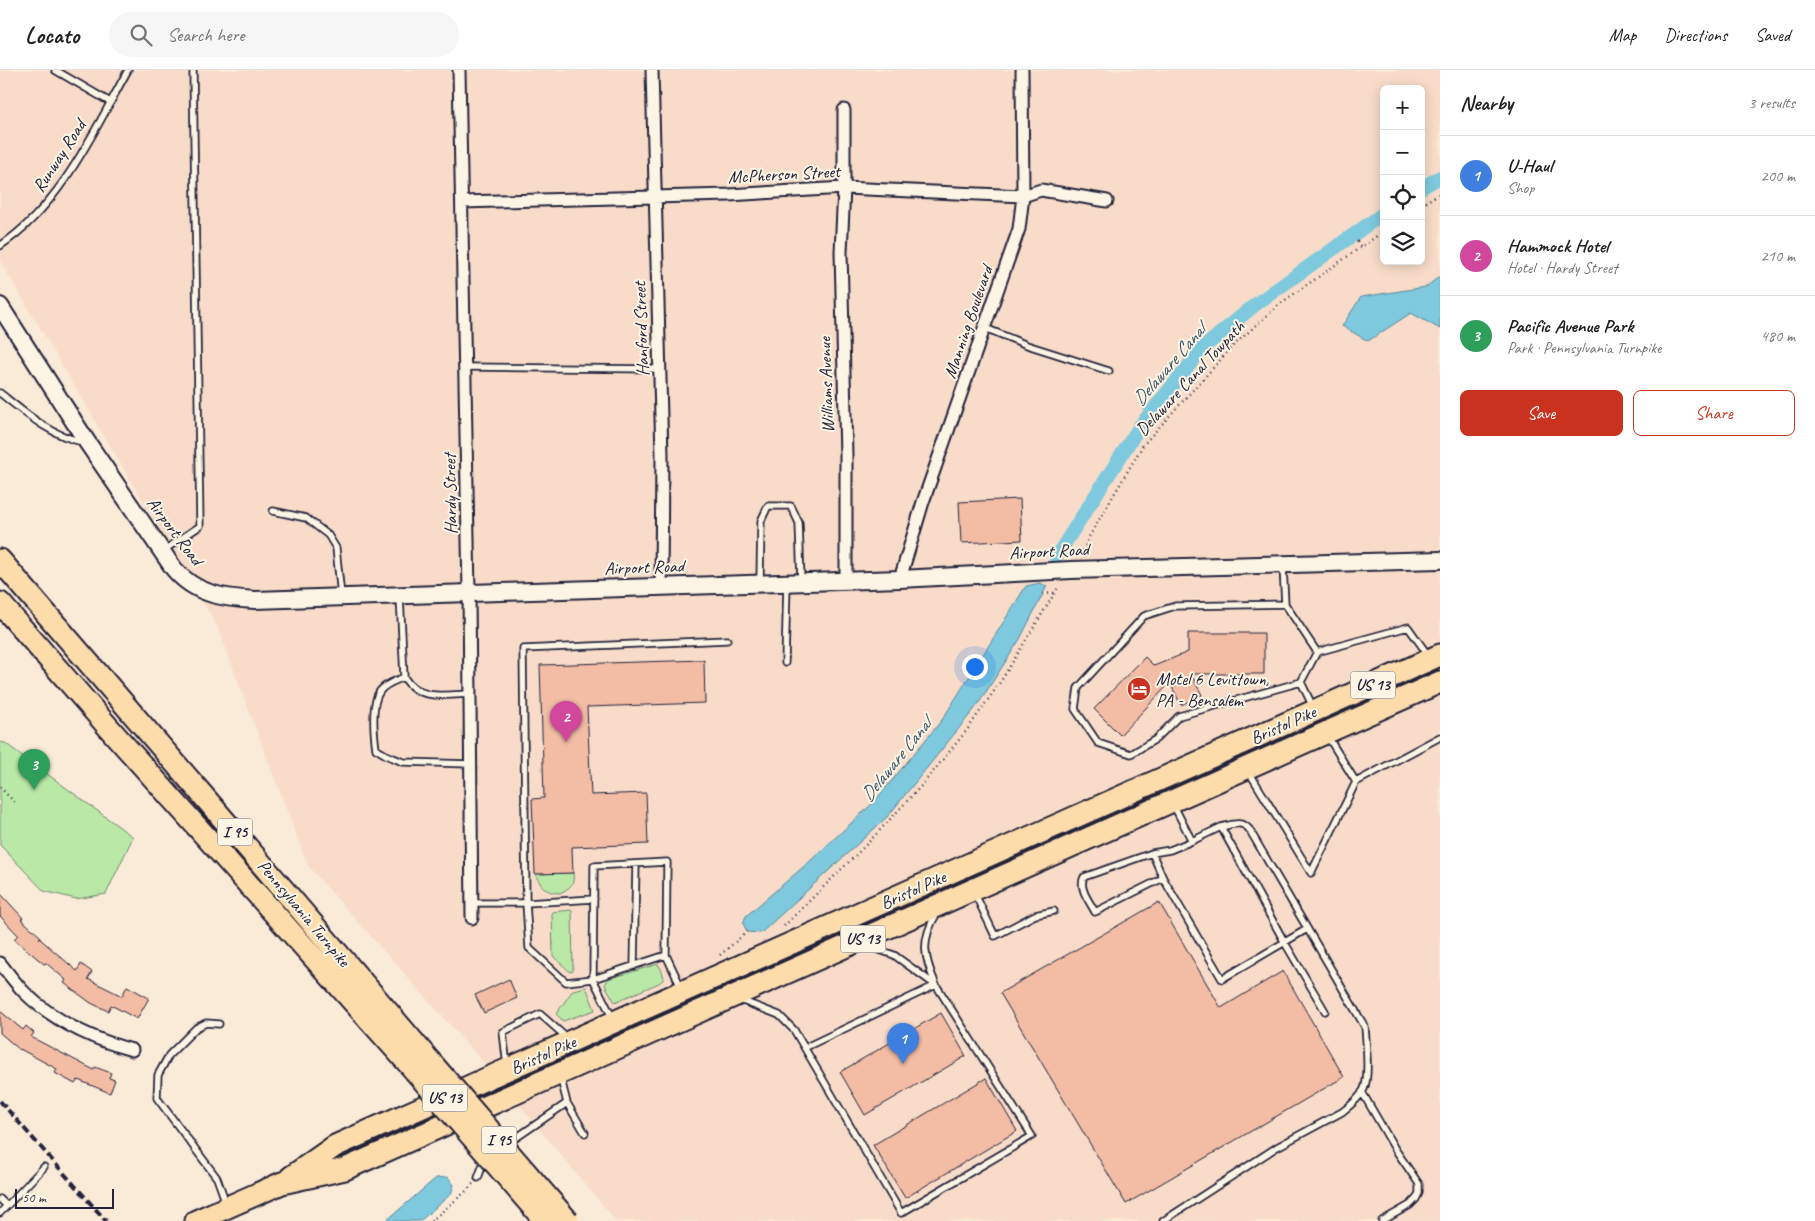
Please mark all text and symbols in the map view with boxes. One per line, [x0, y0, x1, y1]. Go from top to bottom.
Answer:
search box [109, 12, 459, 57]
text: Locato [25, 20, 79, 50]
icon: search [127, 21, 155, 49]
text: Search here [167, 23, 245, 47]
text: Map [1609, 24, 1636, 46]
text: Directions [1664, 24, 1727, 46]
text: Saved [1755, 24, 1790, 46]
map controls [1380, 85, 1425, 265]
button: + [1380, 85, 1425, 130]
text: Nearby [1460, 90, 1513, 116]
text: 3 results [1748, 93, 1795, 113]
street label: Runway Road [28, 113, 92, 196]
button: − [1380, 130, 1425, 175]
text: U-Haul [1507, 154, 1552, 178]
street label: McPherson Street [727, 160, 843, 188]
text: 1 [1472, 166, 1480, 186]
text: 200 m [1761, 166, 1795, 186]
button: locate [1380, 175, 1425, 220]
text: Shop [1507, 178, 1534, 198]
button: layers [1380, 220, 1425, 265]
text: Hammock Hotel [1507, 234, 1608, 258]
text: 2 [1472, 246, 1480, 266]
text: 210 m [1761, 246, 1795, 266]
text: Hotel · Hardy Street [1507, 258, 1618, 278]
street label: Manning Boulevard [938, 260, 998, 381]
street label: Hanford Street [628, 279, 654, 377]
water label: Delaware Canal [1127, 314, 1215, 411]
text: Pacific Avenue Park [1507, 314, 1633, 338]
street label: Delaware Canal Towpath [1131, 315, 1250, 440]
text: 3 [1472, 326, 1480, 346]
text: 480 m [1761, 326, 1795, 346]
street label: Williams Avenue [813, 336, 839, 433]
text: Park · Pennsylvania Turnpike [1507, 338, 1661, 358]
button: Save [1460, 390, 1623, 436]
button: Share [1633, 390, 1795, 436]
street label: Hardy Street [438, 450, 462, 535]
street label: Airport Road [142, 493, 209, 572]
street label: Airport Road [1009, 538, 1092, 564]
street label: Airport Road [604, 555, 687, 579]
your location [962, 654, 988, 680]
place label: Motel 6 Levittown, PA - Bensalem [1156, 668, 1269, 711]
road number: US 13 [1350, 672, 1396, 698]
hotel icon: Motel 6 Levittown, PA - Bensalem [1126, 676, 1152, 702]
street label: Bristol Pike [1247, 700, 1320, 749]
pin: 2 [550, 701, 582, 742]
water label: Delaware Canal [855, 708, 941, 806]
pin: 3 [18, 749, 50, 790]
road number: I 95 [218, 819, 252, 846]
street label: Pennsylvania Turnpike [253, 855, 356, 972]
street label: Bristol Pike [877, 865, 950, 914]
road number: US 13 [840, 926, 886, 952]
pin: 1 [887, 1023, 919, 1064]
street label: Bristol Pike [507, 1030, 580, 1079]
road number: US 13 [422, 1084, 468, 1112]
road number: I 95 [482, 1126, 516, 1154]
scale bar [15, 1186, 114, 1209]
text: 50 m [22, 1189, 46, 1206]

